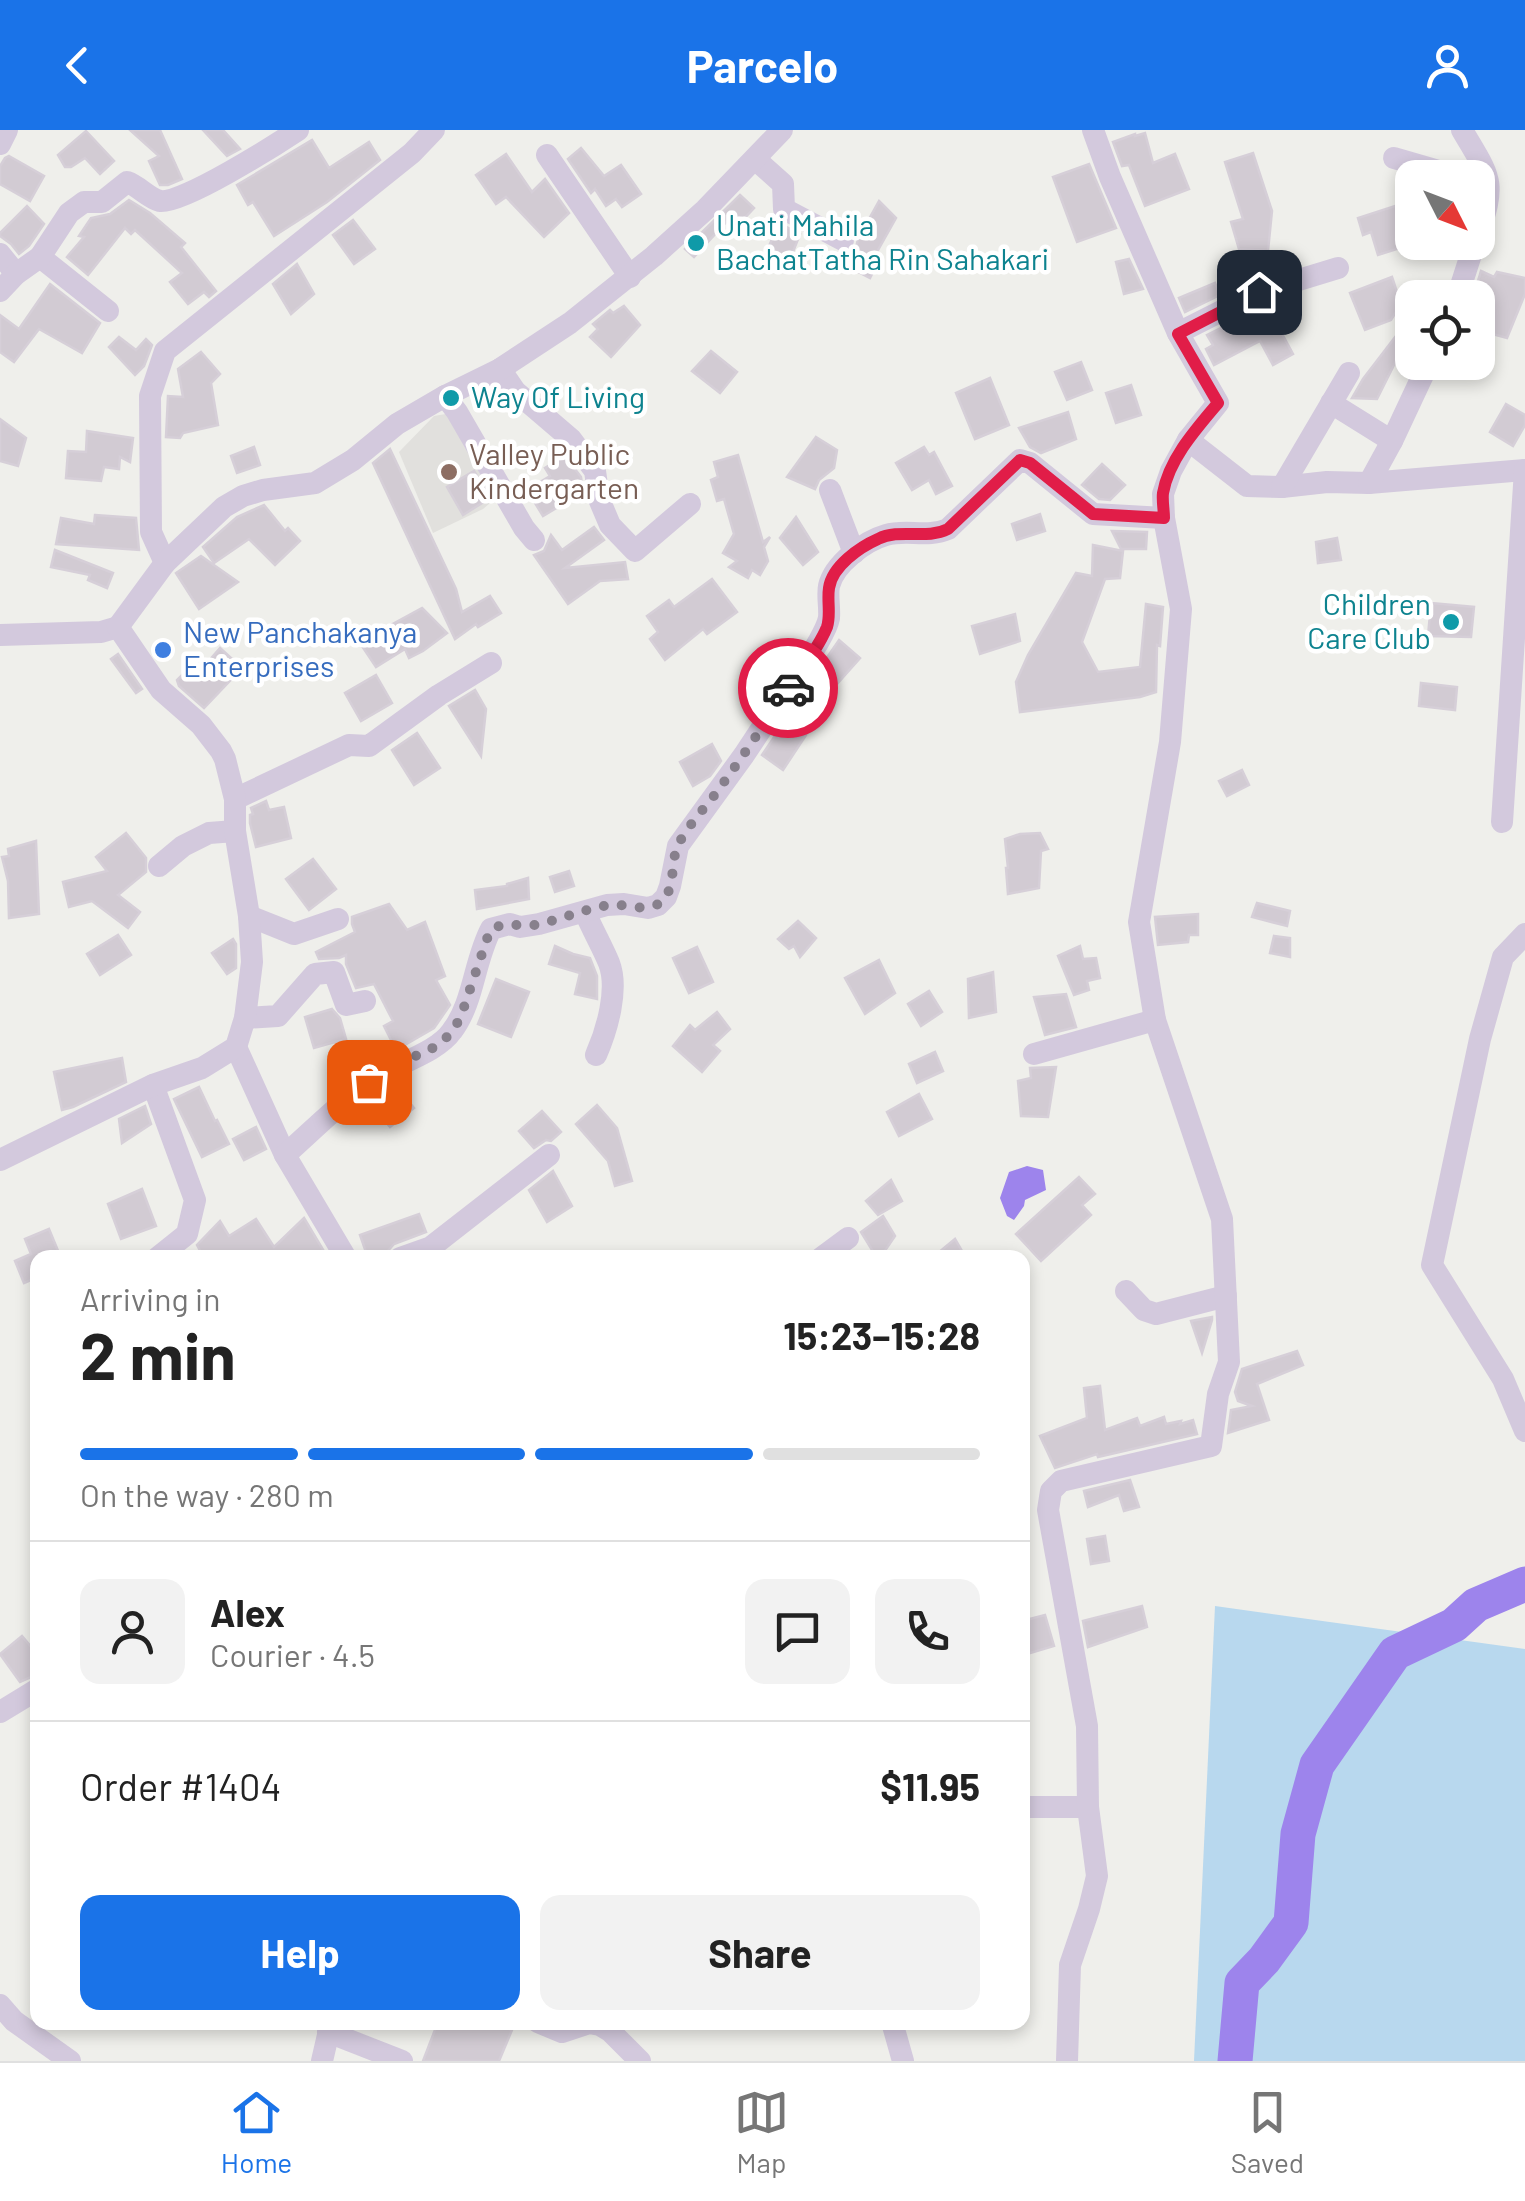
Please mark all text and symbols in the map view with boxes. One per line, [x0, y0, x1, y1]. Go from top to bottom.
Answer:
icon: back [50, 38, 105, 93]
text: Parcelo [687, 38, 838, 92]
icon: person [1420, 38, 1475, 93]
north arrow [1395, 160, 1495, 260]
map controls [1395, 160, 1495, 380]
place label: Unati Mahila BachatTatha Rin Sahakari [716, 206, 1049, 276]
marker: Unati Mahila BachatTatha Rin Sahakari [685, 232, 707, 254]
pin [1217, 250, 1302, 335]
icon: home [1232, 265, 1287, 320]
button: locate [1395, 280, 1495, 380]
place label: Way Of Living [471, 378, 645, 414]
marker: Way Of Living [440, 387, 462, 409]
place label: Valley Public Kindergarten [469, 435, 639, 505]
marker: Valley Public Kindergarten [438, 461, 460, 483]
place label: Children Care Club [1307, 585, 1431, 655]
marker: Children Care Club [1440, 611, 1462, 633]
place label: New Panchakanya Enterprises [183, 613, 417, 683]
courier [738, 638, 838, 738]
marker: New Panchakanya Enterprises [152, 639, 174, 661]
icon: car [761, 661, 816, 716]
pin [327, 1040, 412, 1125]
icon: bag [342, 1055, 397, 1110]
text: Arriving in [80, 1279, 220, 1317]
text: 15:23–15:28 [783, 1312, 980, 1358]
text: 2 min [80, 1315, 236, 1393]
text: On the way · 280 m [80, 1475, 334, 1513]
button: person [80, 1579, 185, 1684]
button: chat [745, 1579, 850, 1684]
button: phone [875, 1579, 980, 1684]
text: Alex [210, 1589, 285, 1635]
text: Courier · 4.5 [210, 1635, 375, 1673]
text: Order #1404 [80, 1763, 281, 1809]
text: $11.95 [880, 1763, 980, 1809]
button: Help [80, 1895, 520, 2010]
button: Share [540, 1895, 980, 2010]
tab: Home [221, 2085, 292, 2179]
tab: Map [734, 2085, 789, 2179]
tab: Saved [1231, 2085, 1304, 2179]

